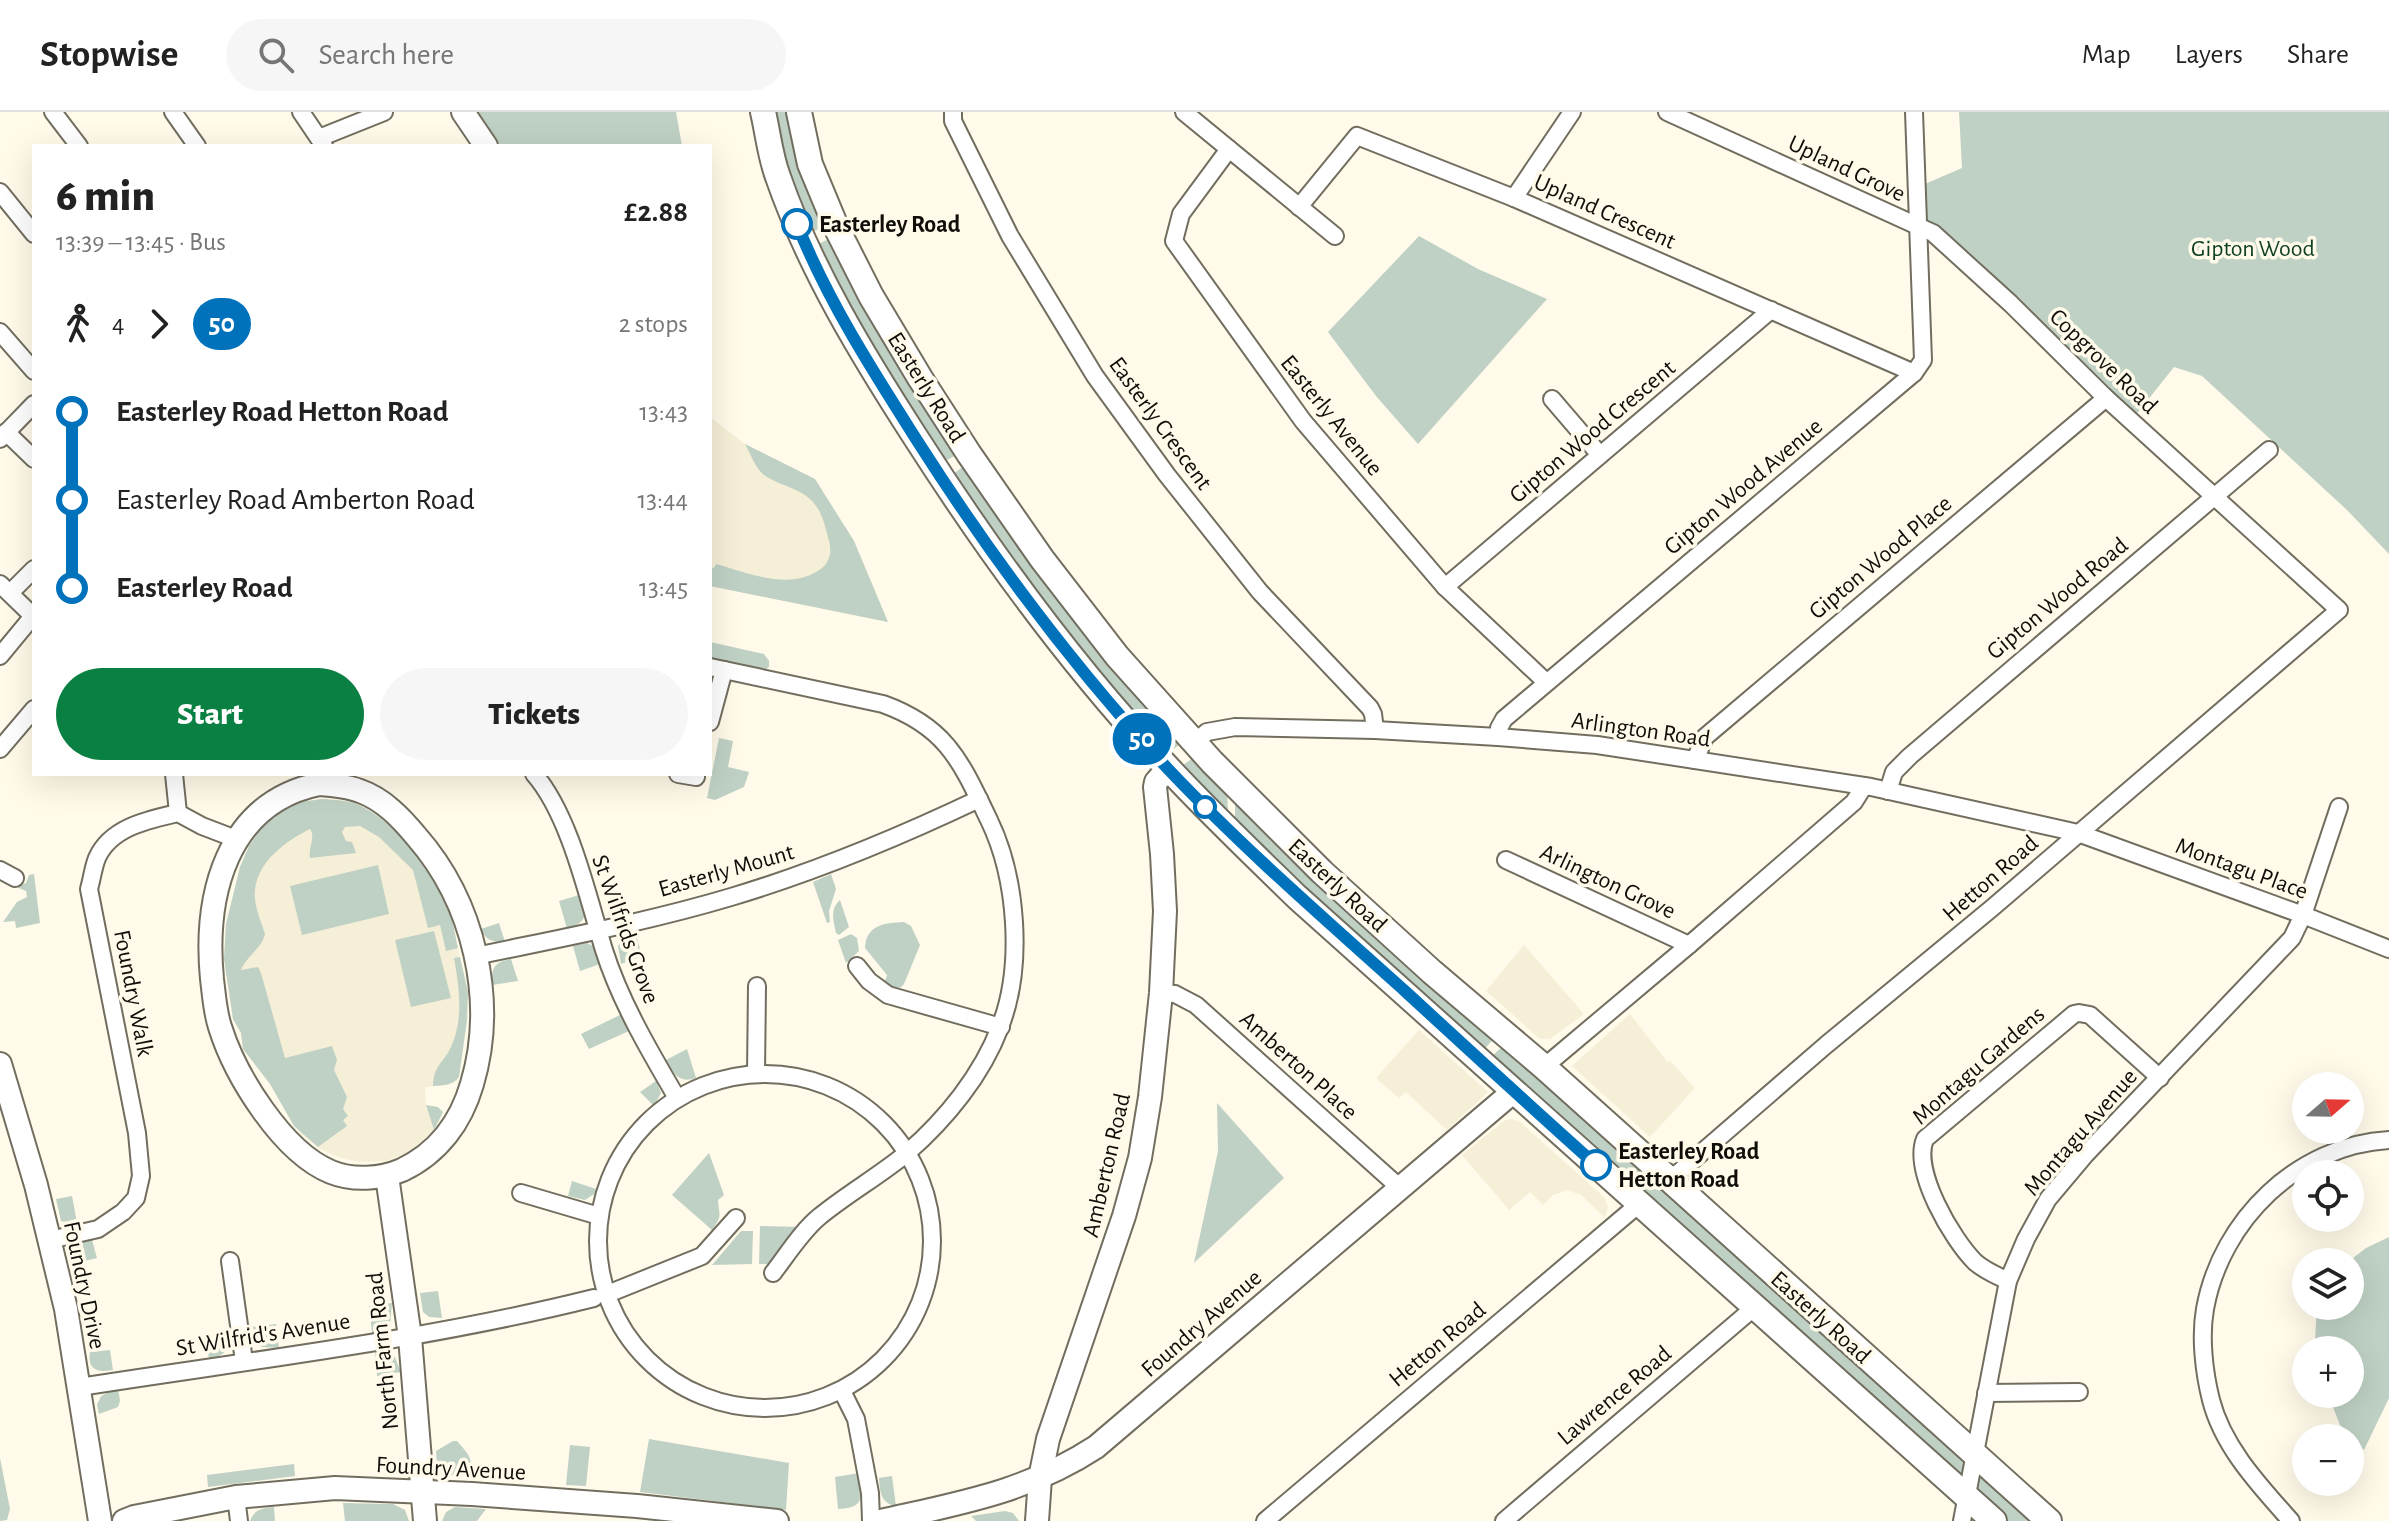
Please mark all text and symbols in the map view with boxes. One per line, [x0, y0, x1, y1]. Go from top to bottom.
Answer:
search box [226, 19, 786, 91]
icon: search [254, 33, 298, 77]
text: Stopwise [40, 36, 178, 74]
text: Search here [318, 40, 454, 70]
text: Map [2082, 41, 2131, 69]
text: Layers [2175, 41, 2243, 69]
text: Share [2287, 41, 2349, 69]
street label: Upland Grove [1784, 131, 1909, 206]
street label: Upland Crescent [1530, 170, 1679, 254]
text: 6 min [56, 175, 155, 219]
text: £2.88 [624, 197, 688, 227]
marker: Easterley Road [782, 209, 812, 239]
place label: Easterley Road [819, 213, 961, 237]
text: 13:39 – 13:45 · Bus [56, 229, 226, 255]
park label: Gipton Wood [2191, 237, 2315, 261]
icon: walk [56, 302, 100, 346]
icon: forward [137, 302, 181, 346]
street label: Copgrove Road [2045, 305, 2162, 419]
text: 50 [209, 310, 235, 338]
text: 4 [112, 311, 125, 337]
text: 2 stops [619, 311, 688, 337]
street label: Easterly Road [883, 328, 969, 447]
street label: Easterly Avenue [1276, 351, 1387, 480]
street label: Easterly Crescent [1104, 353, 1216, 495]
street label: Gipton Wood Crescent [1505, 356, 1680, 508]
text: Easterley Road Hetton Road [116, 397, 449, 427]
text: 13:43 [639, 399, 688, 425]
street label: Gipton Wood Avenue [1660, 414, 1827, 560]
text: Easterley Road Amberton Road [116, 485, 475, 515]
text: 13:44 [637, 487, 688, 513]
street label: Gipton Wood Place [1805, 491, 1956, 624]
street label: Gipton Wood Road [1983, 533, 2133, 664]
text: Easterley Road [116, 573, 293, 603]
text: 13:45 [639, 575, 688, 601]
button: Start [56, 668, 364, 760]
button: Tickets [380, 668, 688, 760]
street label: Arlington Road [1570, 708, 1712, 752]
line badge: 50 [1106, 713, 1178, 765]
text: 50 [1129, 725, 1155, 753]
unlabelled marker [1194, 796, 1216, 818]
street label: Hetton Road [1938, 831, 2043, 926]
street label: Easterly Road [1283, 834, 1391, 937]
street label: Montagu Place [2172, 834, 2311, 904]
street label: Easterly Mount [656, 840, 797, 902]
street label: Arlington Grove [1536, 840, 1679, 924]
street label: St Wilfrids Grove [587, 852, 663, 1007]
street label: Foundry Walk [109, 928, 157, 1059]
street label: Montagu Gardens [1908, 1002, 2049, 1129]
street label: Amberton Place [1235, 1007, 1362, 1125]
street label: Montagu Avenue [2020, 1065, 2142, 1201]
north arrow [2292, 1072, 2364, 1144]
map controls [2292, 1072, 2364, 1496]
street label: Amberton Road [1079, 1091, 1135, 1240]
place label: Easterley Road Hetton Road [1618, 1140, 1760, 1192]
marker: Easterley Road Hetton Road [1581, 1150, 1611, 1180]
button: locate [2292, 1160, 2364, 1232]
street label: Foundry Drive [59, 1219, 109, 1351]
button: layers [2292, 1248, 2364, 1320]
street label: Foundry Avenue [1137, 1265, 1266, 1382]
street label: Easterly Road [1766, 1267, 1875, 1369]
street label: North Farm Road [363, 1271, 403, 1431]
street label: Hetton Road [1385, 1298, 1490, 1392]
street label: St Wilfrid's Avenue [174, 1309, 352, 1361]
button: + [2292, 1336, 2364, 1408]
street label: Lawrence Road [1553, 1342, 1676, 1450]
button: − [2292, 1424, 2364, 1496]
street label: Foundry Avenue [375, 1453, 527, 1485]

